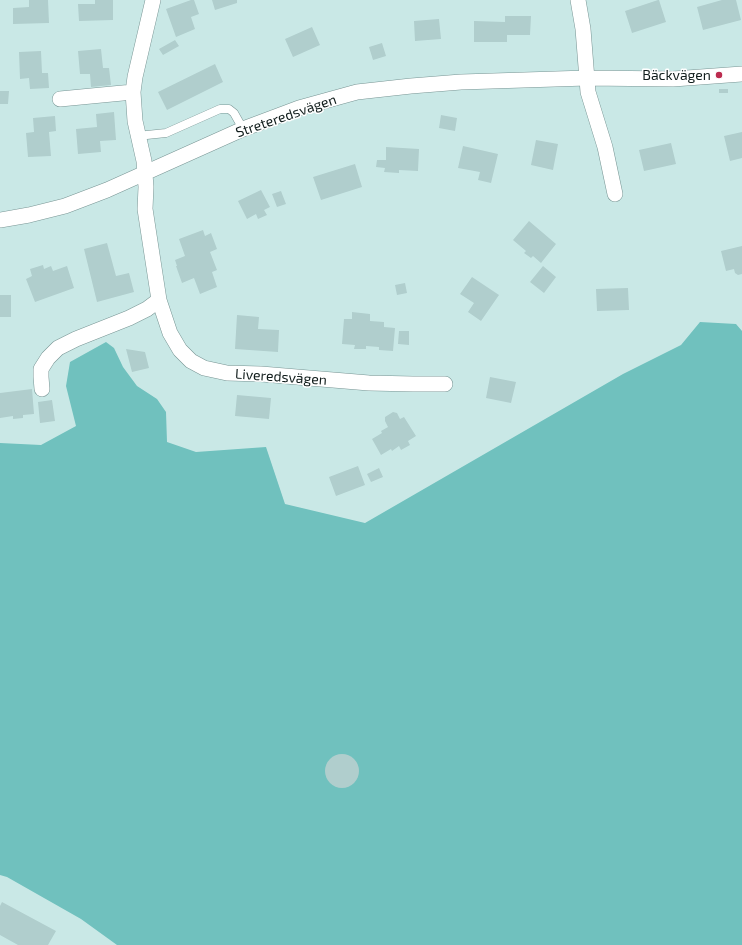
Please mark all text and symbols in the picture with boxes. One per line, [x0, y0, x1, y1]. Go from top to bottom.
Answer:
place label: Bäckvägen [642, 67, 711, 83]
marker: Bäckvägen [714, 70, 724, 80]
street label: Streteredsvägen [233, 91, 339, 141]
street label: Liveredsvägen [235, 365, 327, 389]

